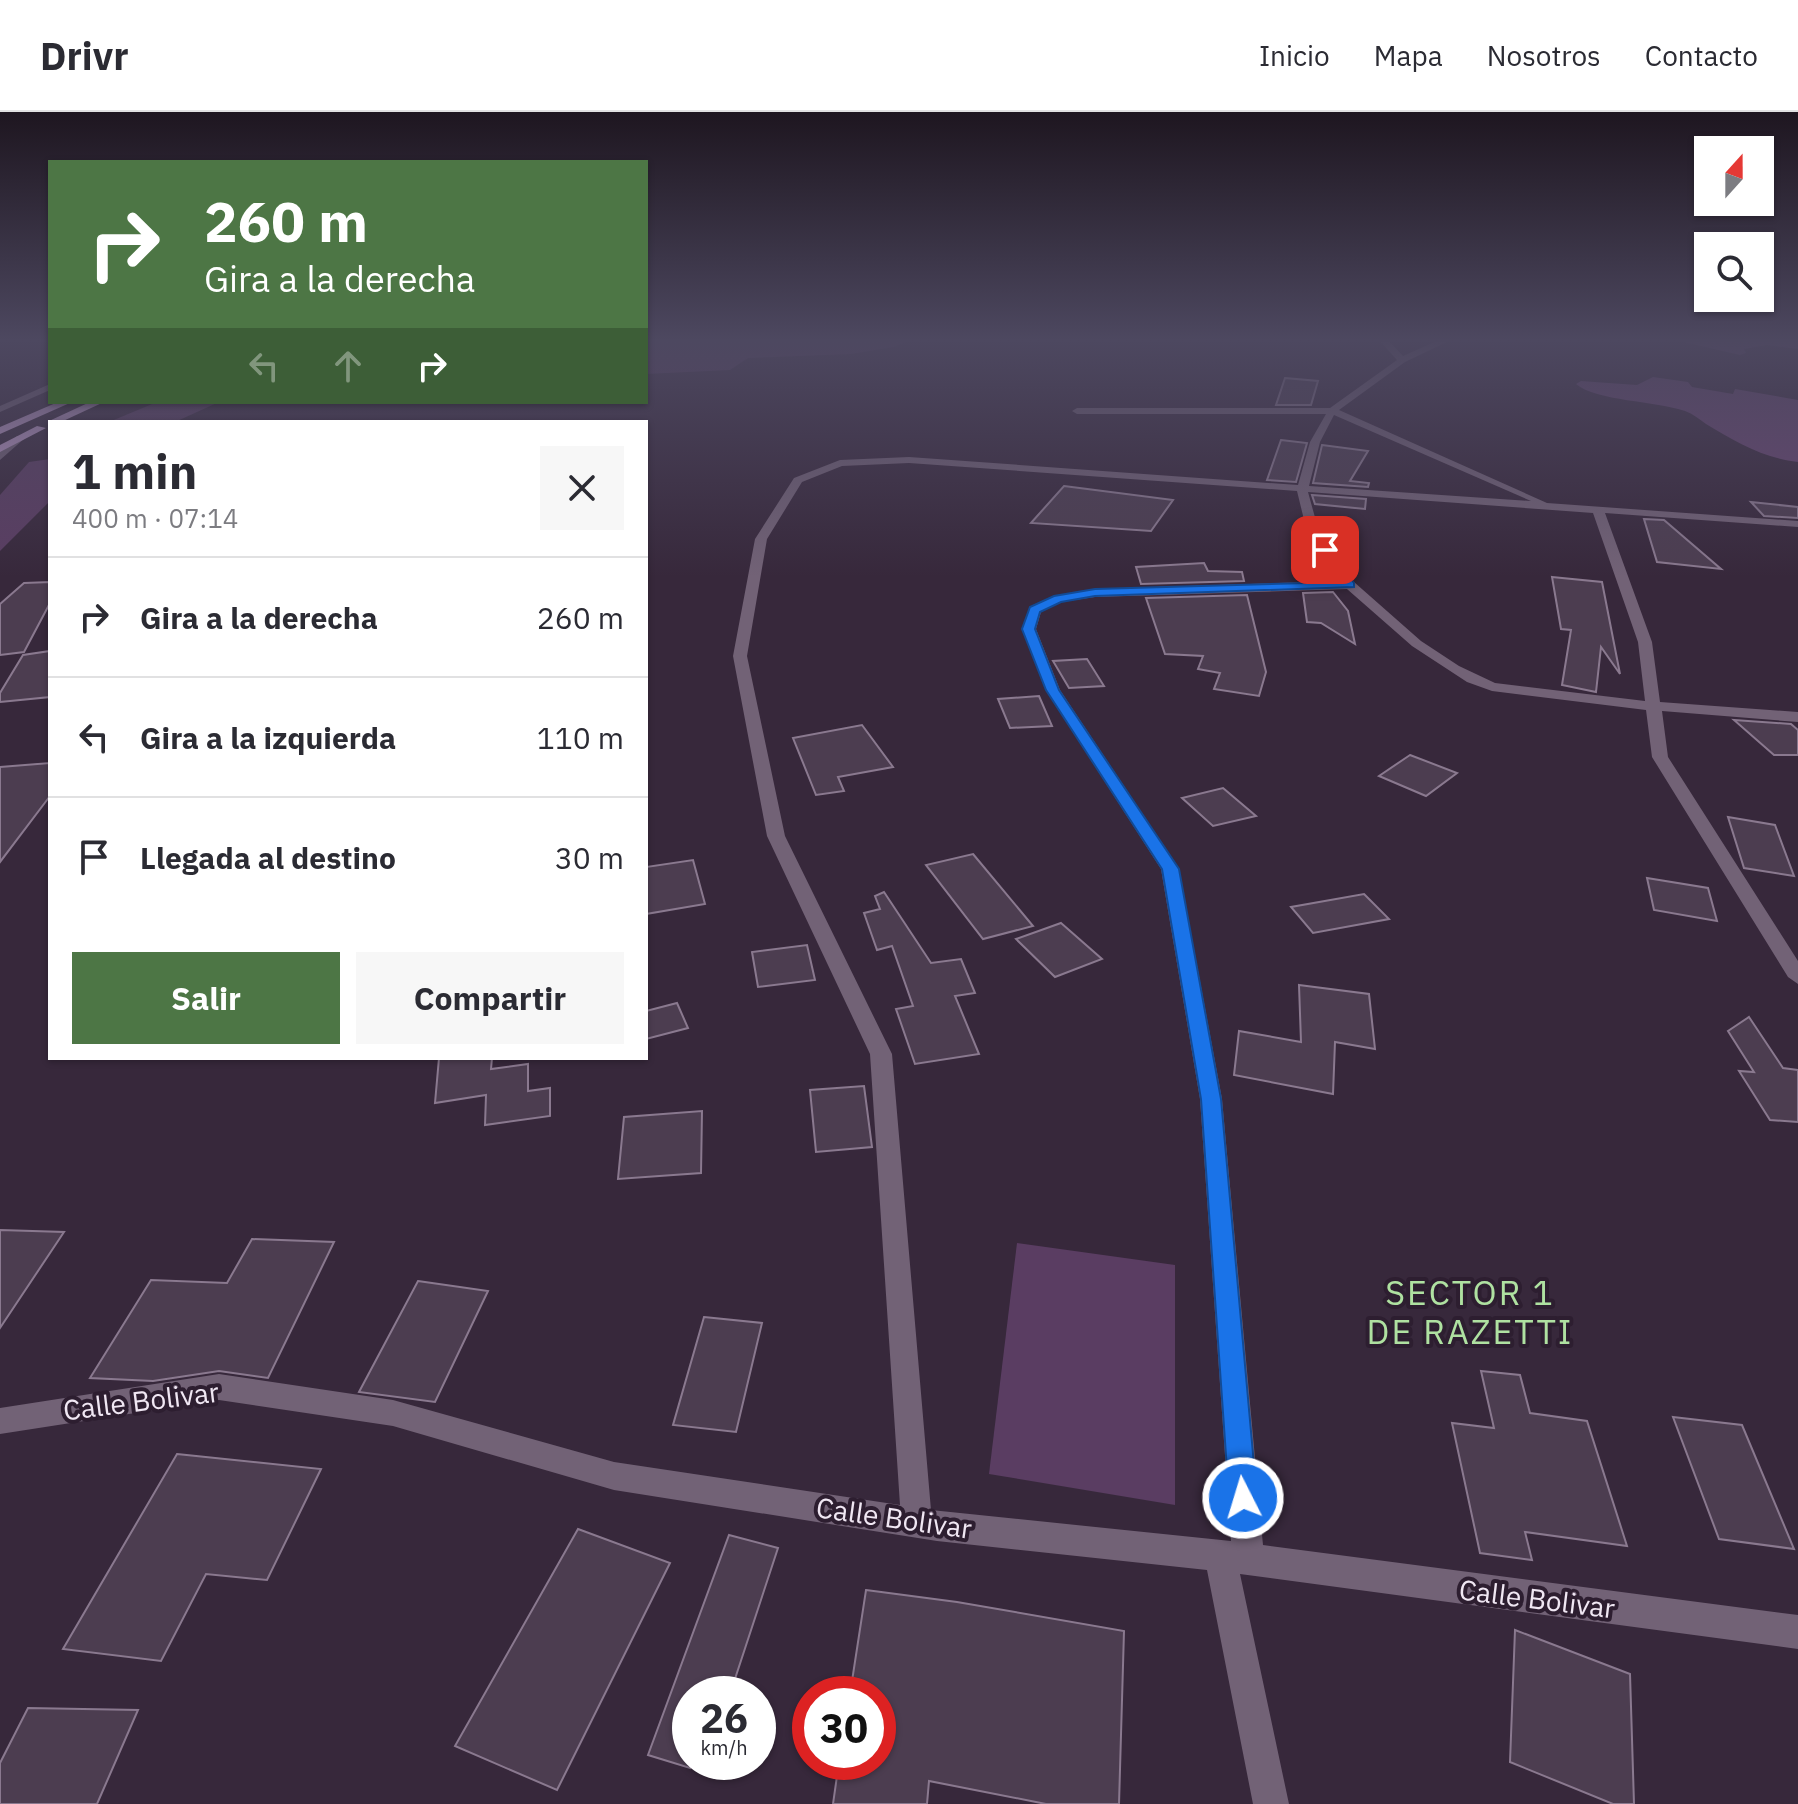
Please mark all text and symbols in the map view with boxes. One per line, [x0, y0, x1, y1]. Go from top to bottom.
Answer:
text: Drivr [40, 31, 129, 80]
text: Inicio [1259, 37, 1330, 74]
text: Mapa [1374, 37, 1443, 74]
text: Nosotros [1487, 37, 1601, 74]
text: Contacto [1645, 37, 1758, 74]
north arrow [1694, 136, 1774, 216]
map controls [1694, 136, 1774, 312]
text: 260 m [204, 185, 368, 257]
icon: right [72, 192, 176, 296]
button: search [1694, 232, 1774, 312]
text: Gira a la derecha [204, 255, 475, 302]
icon: left [242, 344, 286, 388]
icon: ahead [326, 344, 370, 388]
icon: right [410, 344, 454, 388]
text: 1 min [72, 440, 197, 502]
button: close [540, 446, 624, 530]
text: 400 m · 07:14 [72, 501, 238, 535]
pin [1291, 516, 1359, 584]
icon: arrive [1303, 528, 1347, 572]
icon: right [72, 595, 116, 639]
text: Gira a la derecha [140, 598, 378, 637]
text: 260 m [537, 598, 624, 637]
icon: left [72, 715, 116, 759]
text: Gira a la izquierda [140, 718, 396, 757]
text: 110 m [537, 718, 624, 757]
icon: arrive [72, 835, 116, 879]
text: Llegada al destino [140, 838, 396, 877]
text: 30 m [555, 838, 624, 877]
button: Salir [72, 952, 340, 1044]
button: Compartir [356, 952, 624, 1044]
district label: SECTOR 1 DE RAZETTI [1367, 1270, 1573, 1353]
street label: Calle Bolivar [61, 1373, 221, 1428]
position arrow [1201, 1456, 1285, 1540]
street label: Calle Bolivar [814, 1488, 974, 1547]
street label: Calle Bolivar [1457, 1571, 1617, 1626]
speed limit sign: 30 [792, 1676, 896, 1780]
text: 26 [700, 1692, 748, 1744]
text: km/h [700, 1734, 748, 1761]

